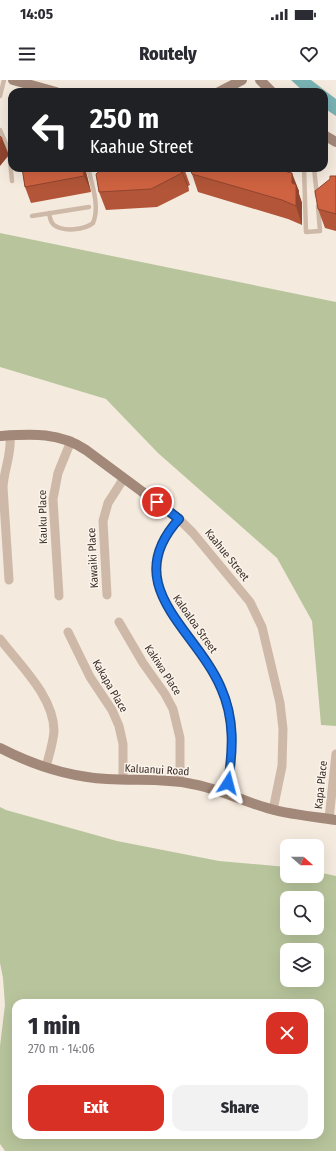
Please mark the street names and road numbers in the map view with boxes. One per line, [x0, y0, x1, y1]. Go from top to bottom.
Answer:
street label: Kauku Place [36, 490, 50, 544]
street label: Kaahue Street [202, 526, 252, 584]
street label: Kawaiki Place [85, 527, 101, 589]
street label: Kaloaloa Street [170, 592, 220, 656]
street label: Kakiwa Place [142, 642, 184, 698]
street label: Kakapa Place [90, 657, 130, 715]
street label: Kapa Place [312, 760, 330, 810]
street label: Kaluanui Road [124, 762, 190, 778]

